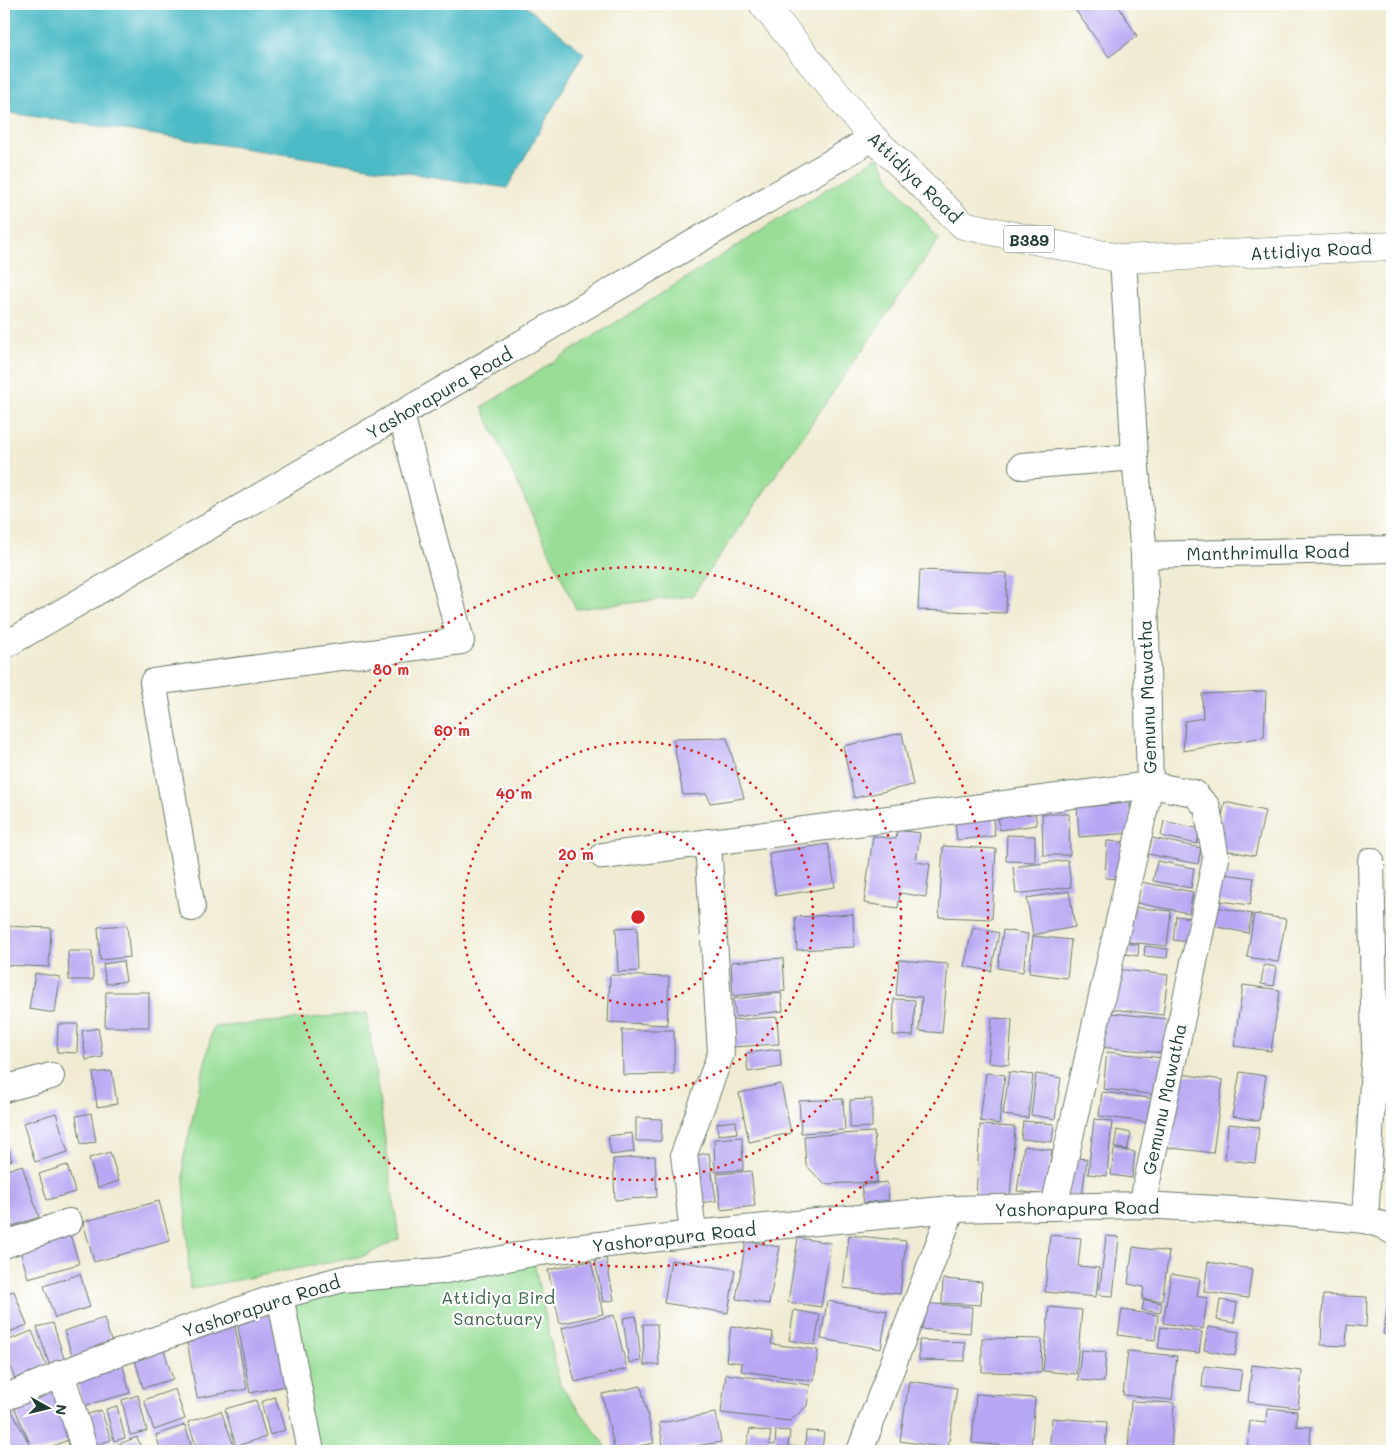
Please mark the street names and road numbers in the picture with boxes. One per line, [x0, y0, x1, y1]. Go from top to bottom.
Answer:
street label: Attidiya Road [863, 126, 967, 228]
road number: B389 [1004, 225, 1054, 252]
street label: Attidiya Road [1249, 235, 1373, 265]
street label: Yashorapura Road [362, 341, 516, 445]
street label: Manthrimulla Road [1186, 539, 1350, 565]
street label: Gemunu Mawatha [1132, 619, 1162, 775]
street label: Gemunu Mawatha [1136, 1021, 1192, 1177]
street label: Yashorapura Road [994, 1195, 1160, 1221]
street label: Yashorapura Road [591, 1216, 757, 1258]
street label: Yashorapura Road [179, 1269, 343, 1343]

